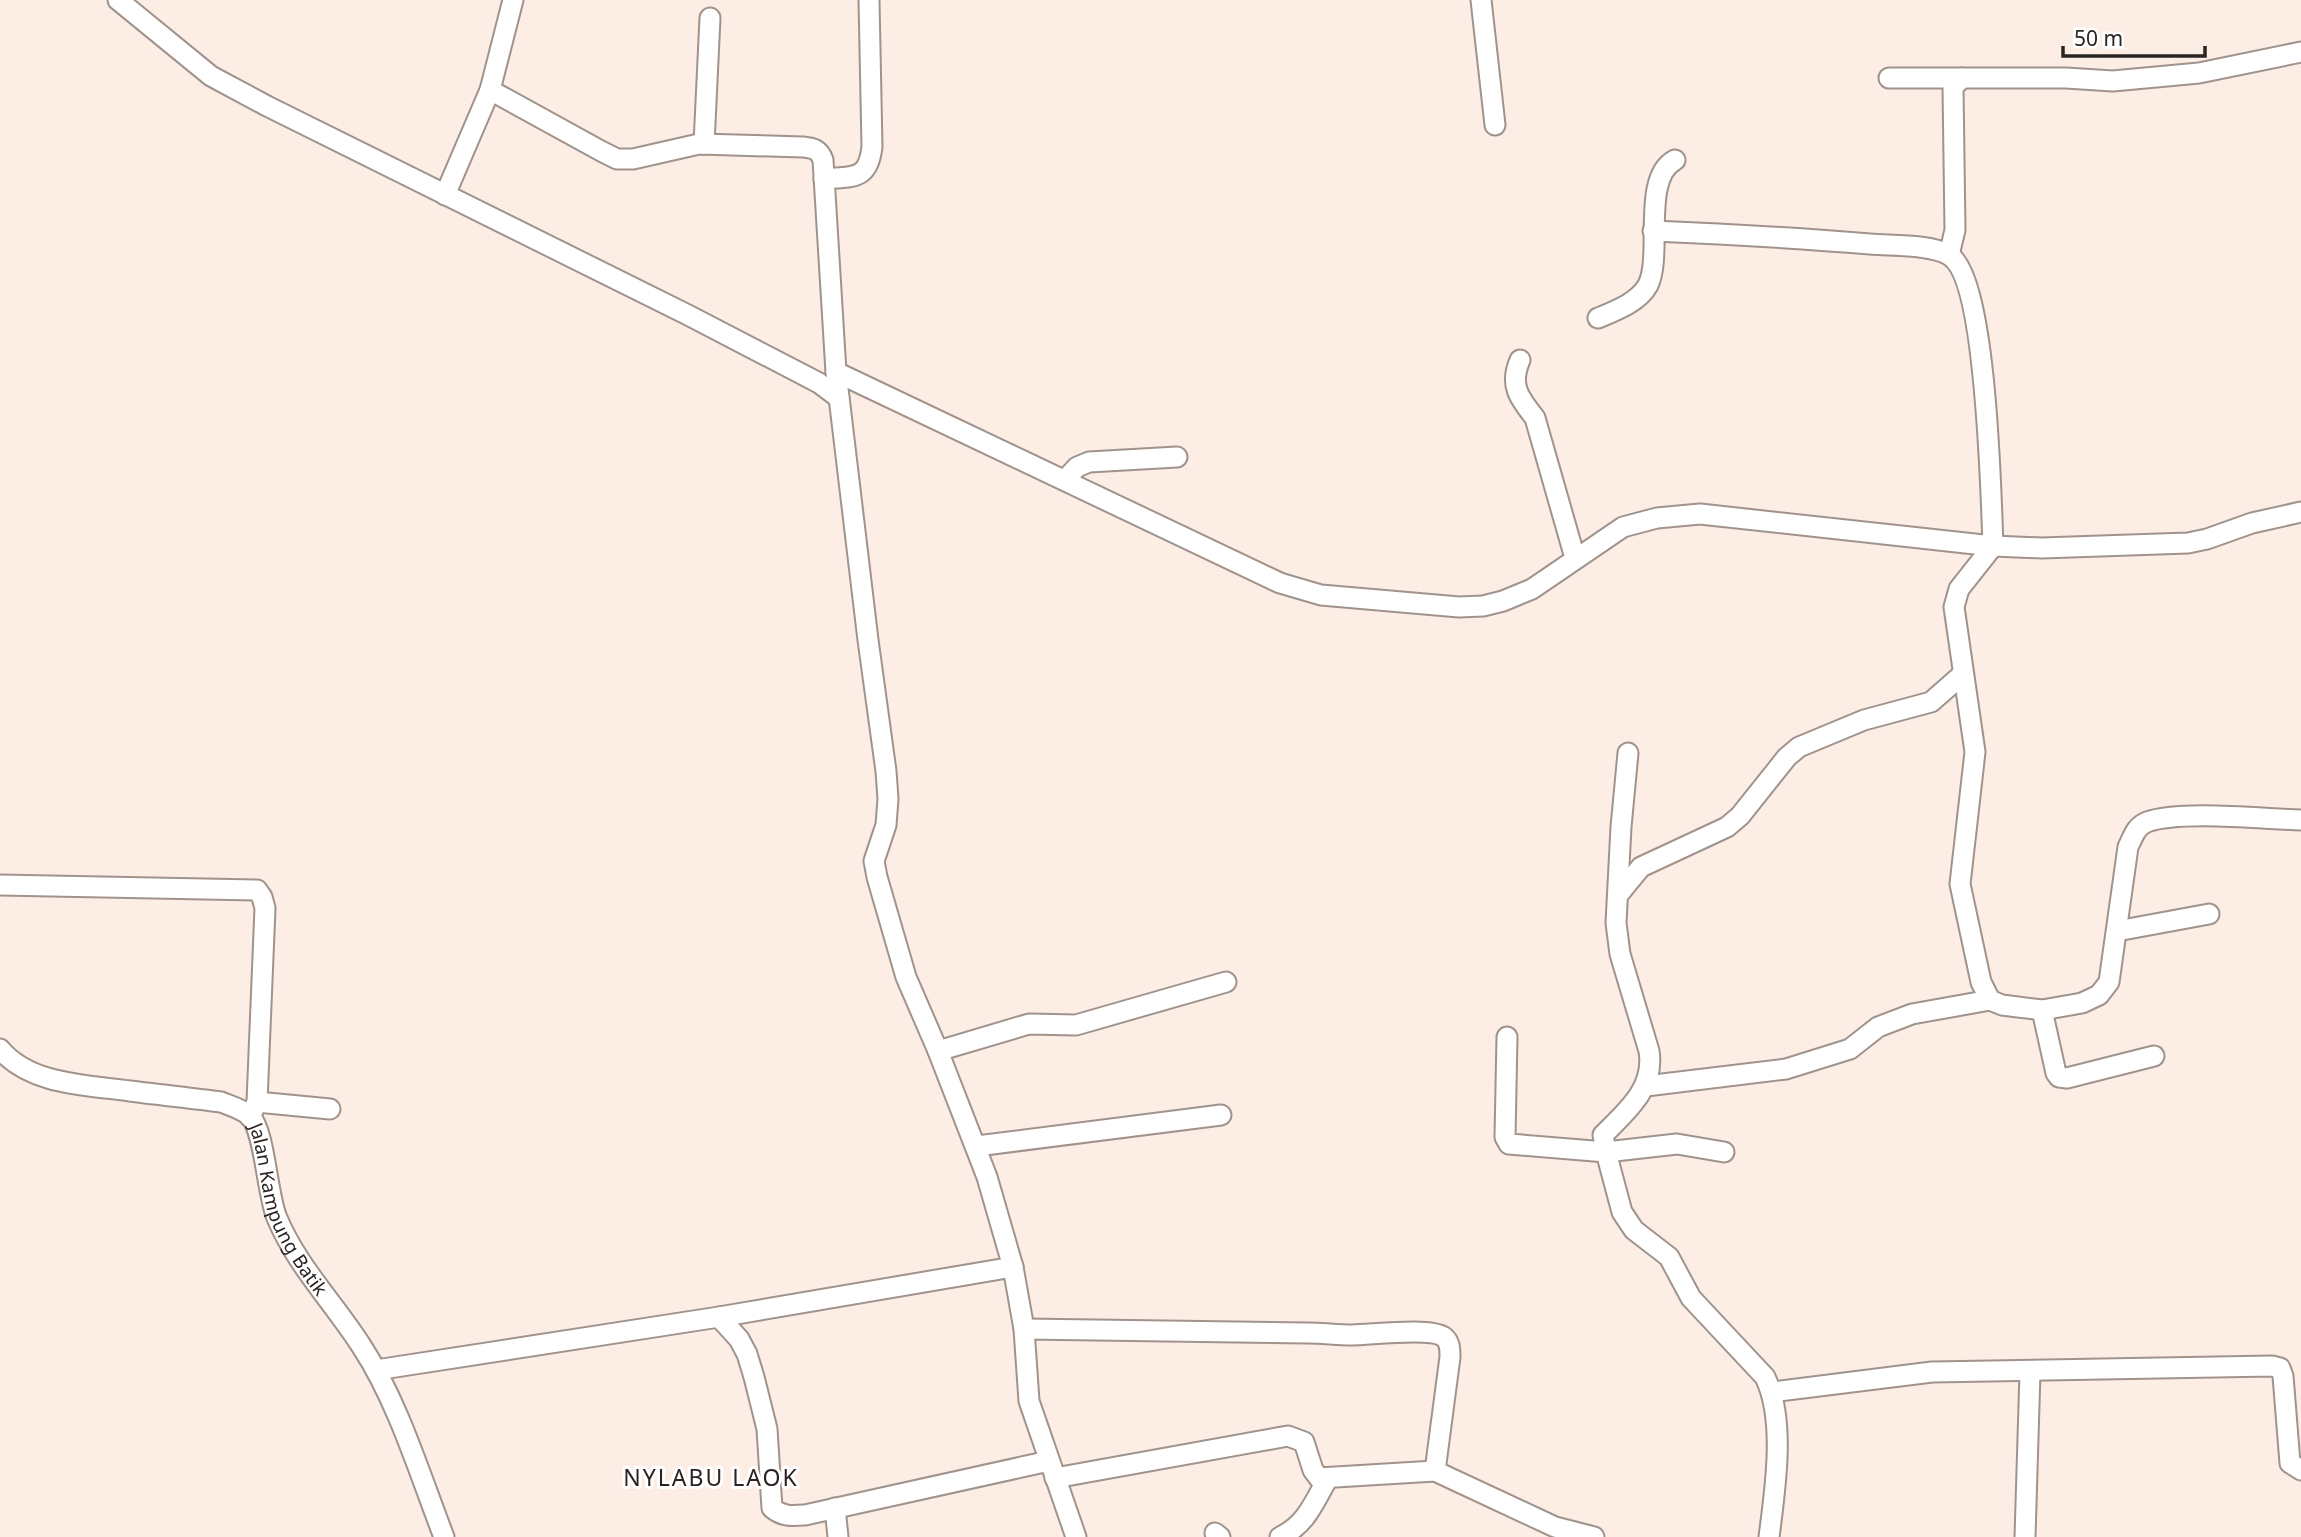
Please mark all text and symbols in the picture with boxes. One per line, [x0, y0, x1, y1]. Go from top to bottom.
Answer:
scale bar [2063, 14, 2205, 58]
text: 50 m [2074, 24, 2123, 52]
street label: Jalan Kampung Batik [242, 1117, 334, 1301]
district label: NYLABU LAOK [623, 1461, 799, 1493]

